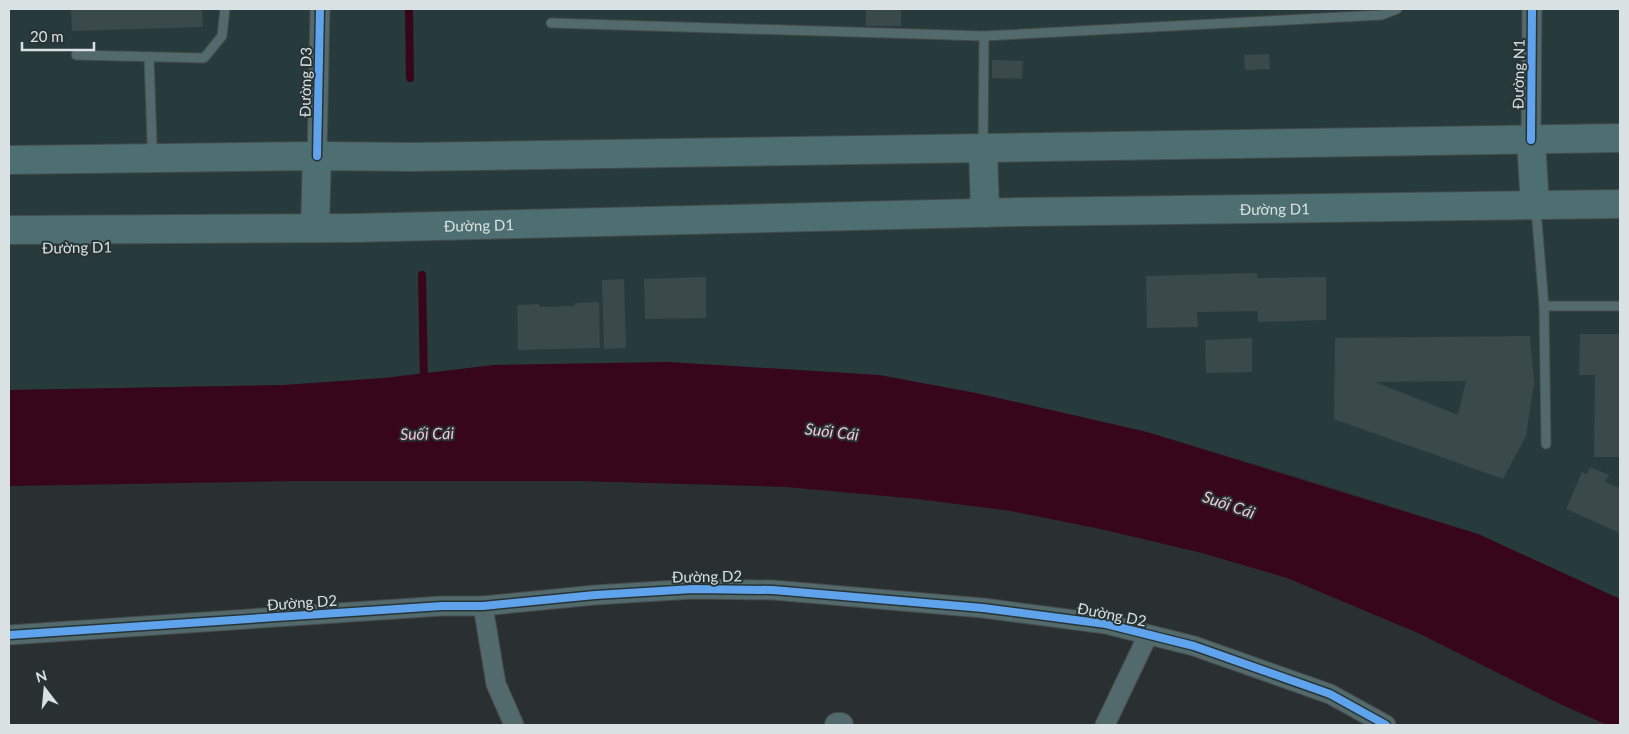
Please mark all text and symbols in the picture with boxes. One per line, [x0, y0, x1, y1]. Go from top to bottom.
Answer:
scale bar [22, 20, 95, 52]
text: 20 m [30, 27, 64, 45]
street label: Đường N1 [1508, 39, 1528, 109]
street label: Đường D3 [295, 47, 315, 117]
street label: Đường D1 [1240, 199, 1310, 218]
street label: Đường D1 [444, 215, 514, 235]
street label: Đường D1 [42, 237, 112, 257]
water label: Suối Cái [804, 418, 860, 444]
water label: Suối Cái [400, 423, 454, 443]
water label: Suối Cái [1200, 486, 1258, 522]
street label: Đường D2 [672, 566, 742, 586]
street label: Đường D2 [266, 591, 338, 613]
street label: Đường D2 [1076, 598, 1148, 630]
north arrow [20, 664, 70, 714]
text: N [34, 666, 49, 686]

